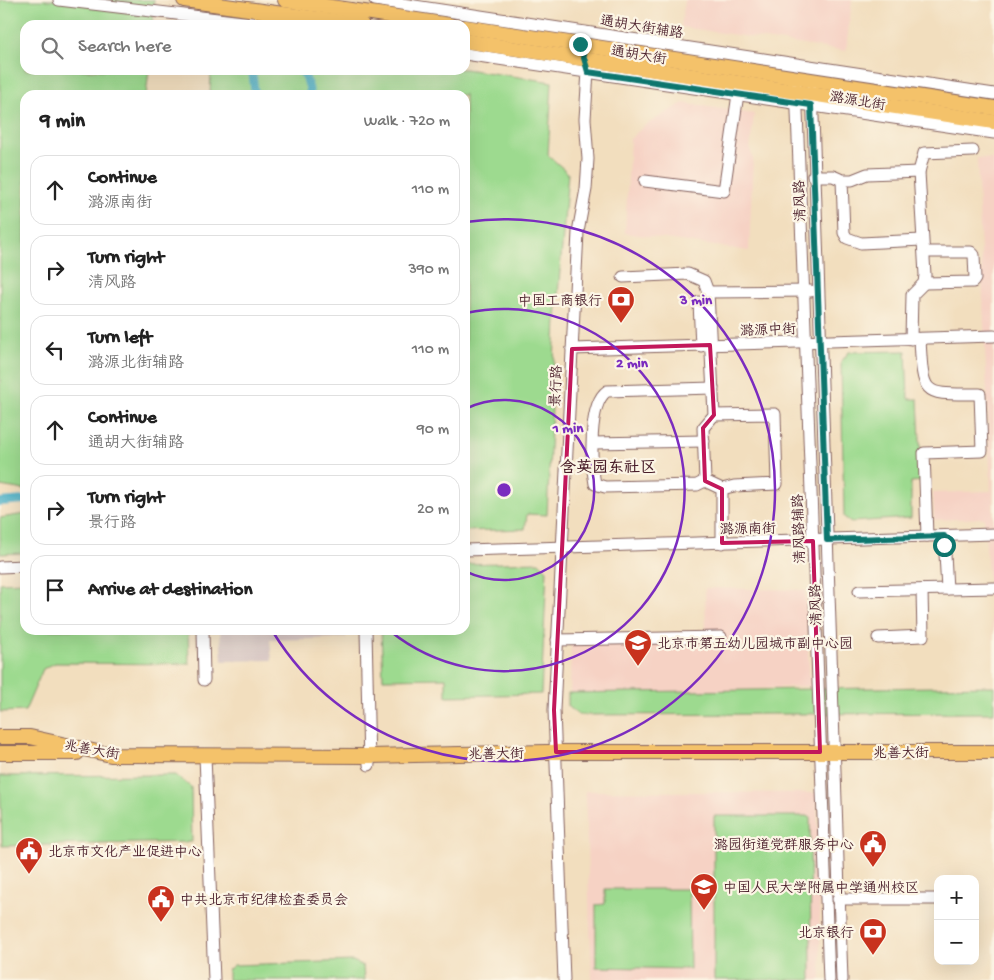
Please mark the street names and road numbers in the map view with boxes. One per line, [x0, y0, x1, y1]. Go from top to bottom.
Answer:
street label: 通胡大街辅路 [599, 13, 685, 43]
street label: 通胡大街 [610, 43, 668, 69]
street label: 潞源北街 [829, 89, 887, 115]
street label: 清风路 [791, 180, 811, 222]
street label: 潞源中街 [740, 321, 796, 341]
street label: 景行路 [547, 365, 567, 408]
street label: 清风路辅路 [790, 494, 810, 564]
street label: 潞源南街 [720, 521, 776, 539]
street label: 清风路 [807, 584, 827, 626]
street label: 兆善大街 [63, 737, 121, 765]
street label: 兆善大街 [873, 745, 929, 763]
street label: 兆善大街 [468, 746, 524, 764]

